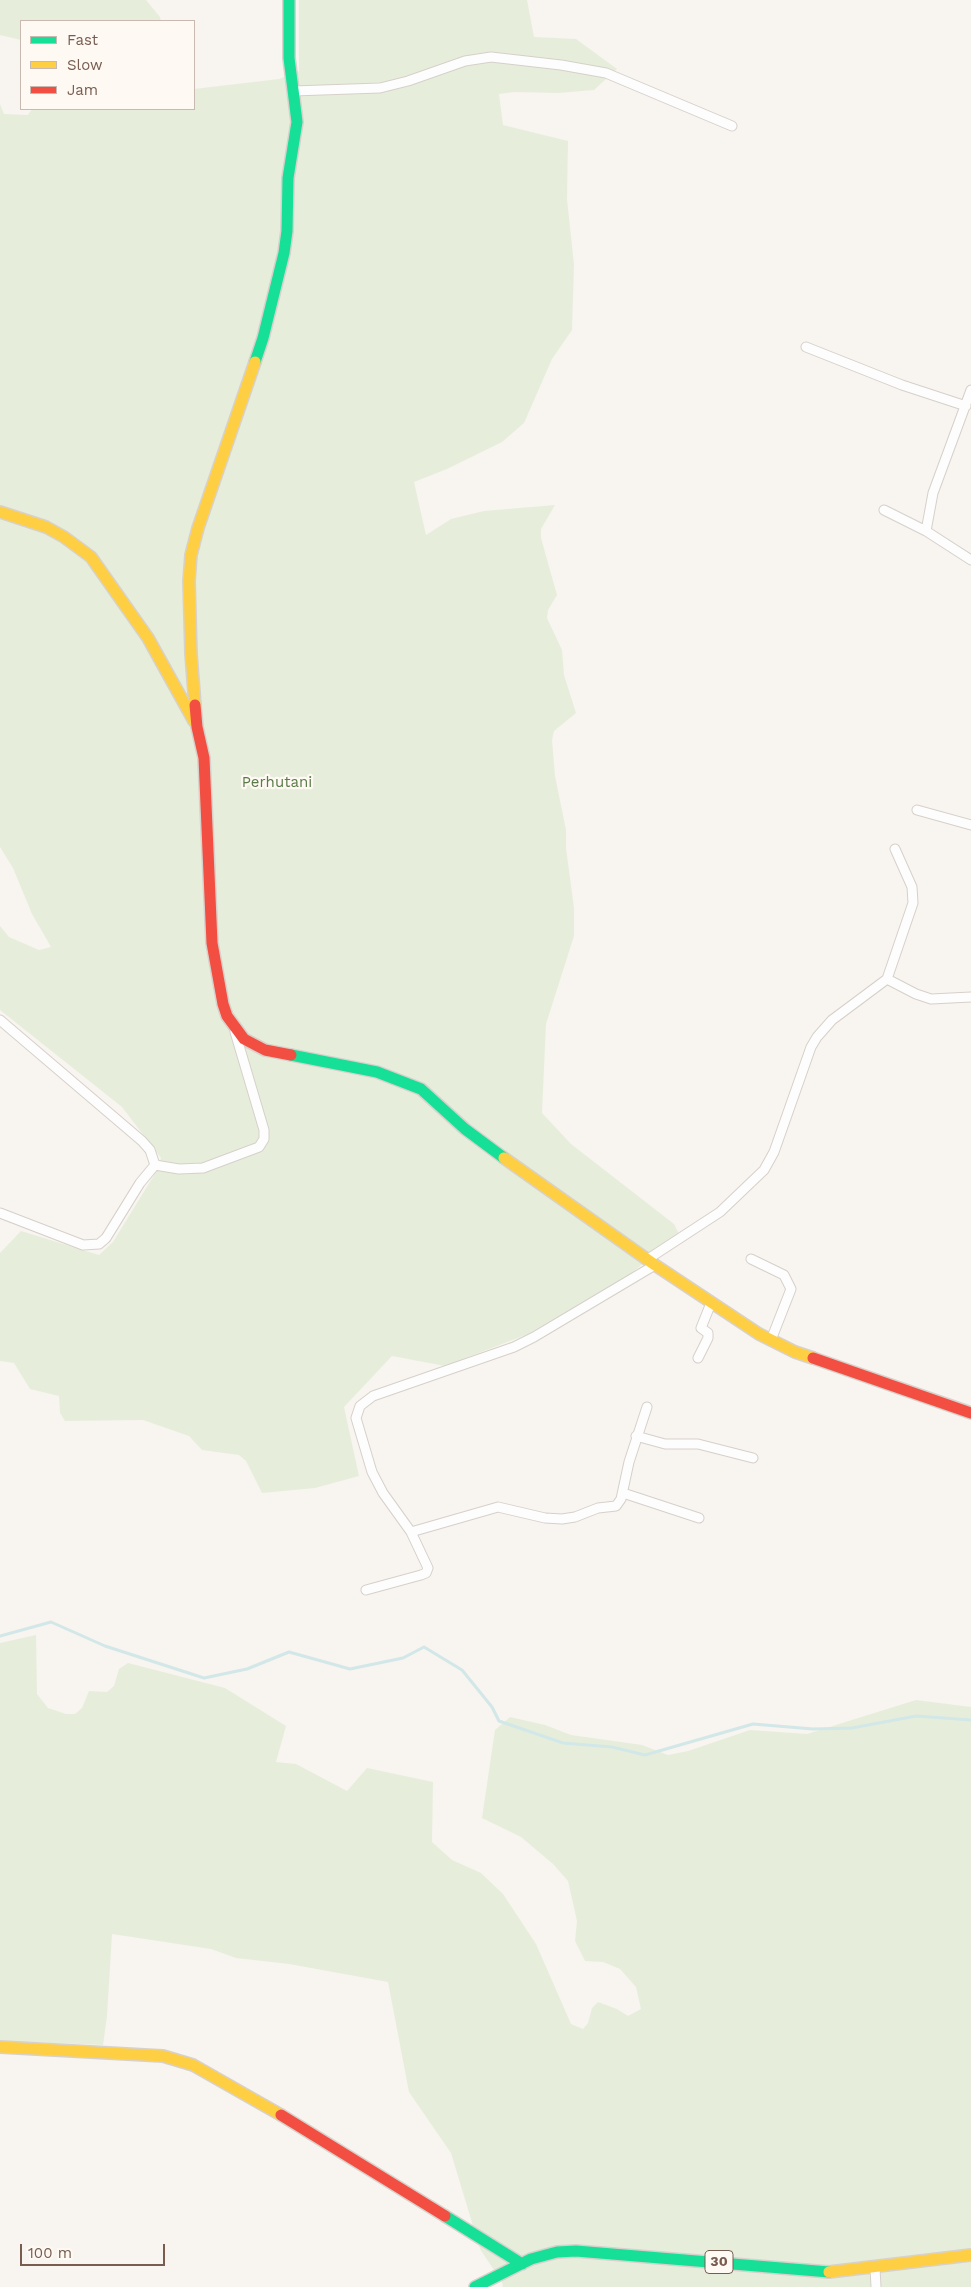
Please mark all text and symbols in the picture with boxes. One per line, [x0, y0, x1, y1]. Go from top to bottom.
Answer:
legend [20, 20, 195, 110]
text: Fast [67, 31, 98, 49]
text: Slow [67, 56, 103, 74]
text: Jam [67, 81, 98, 99]
park label: Perhutani [242, 774, 312, 792]
scale bar [22, 2234, 168, 2266]
text: 100 m [28, 2244, 72, 2262]
road number: 30 [705, 2250, 733, 2274]

